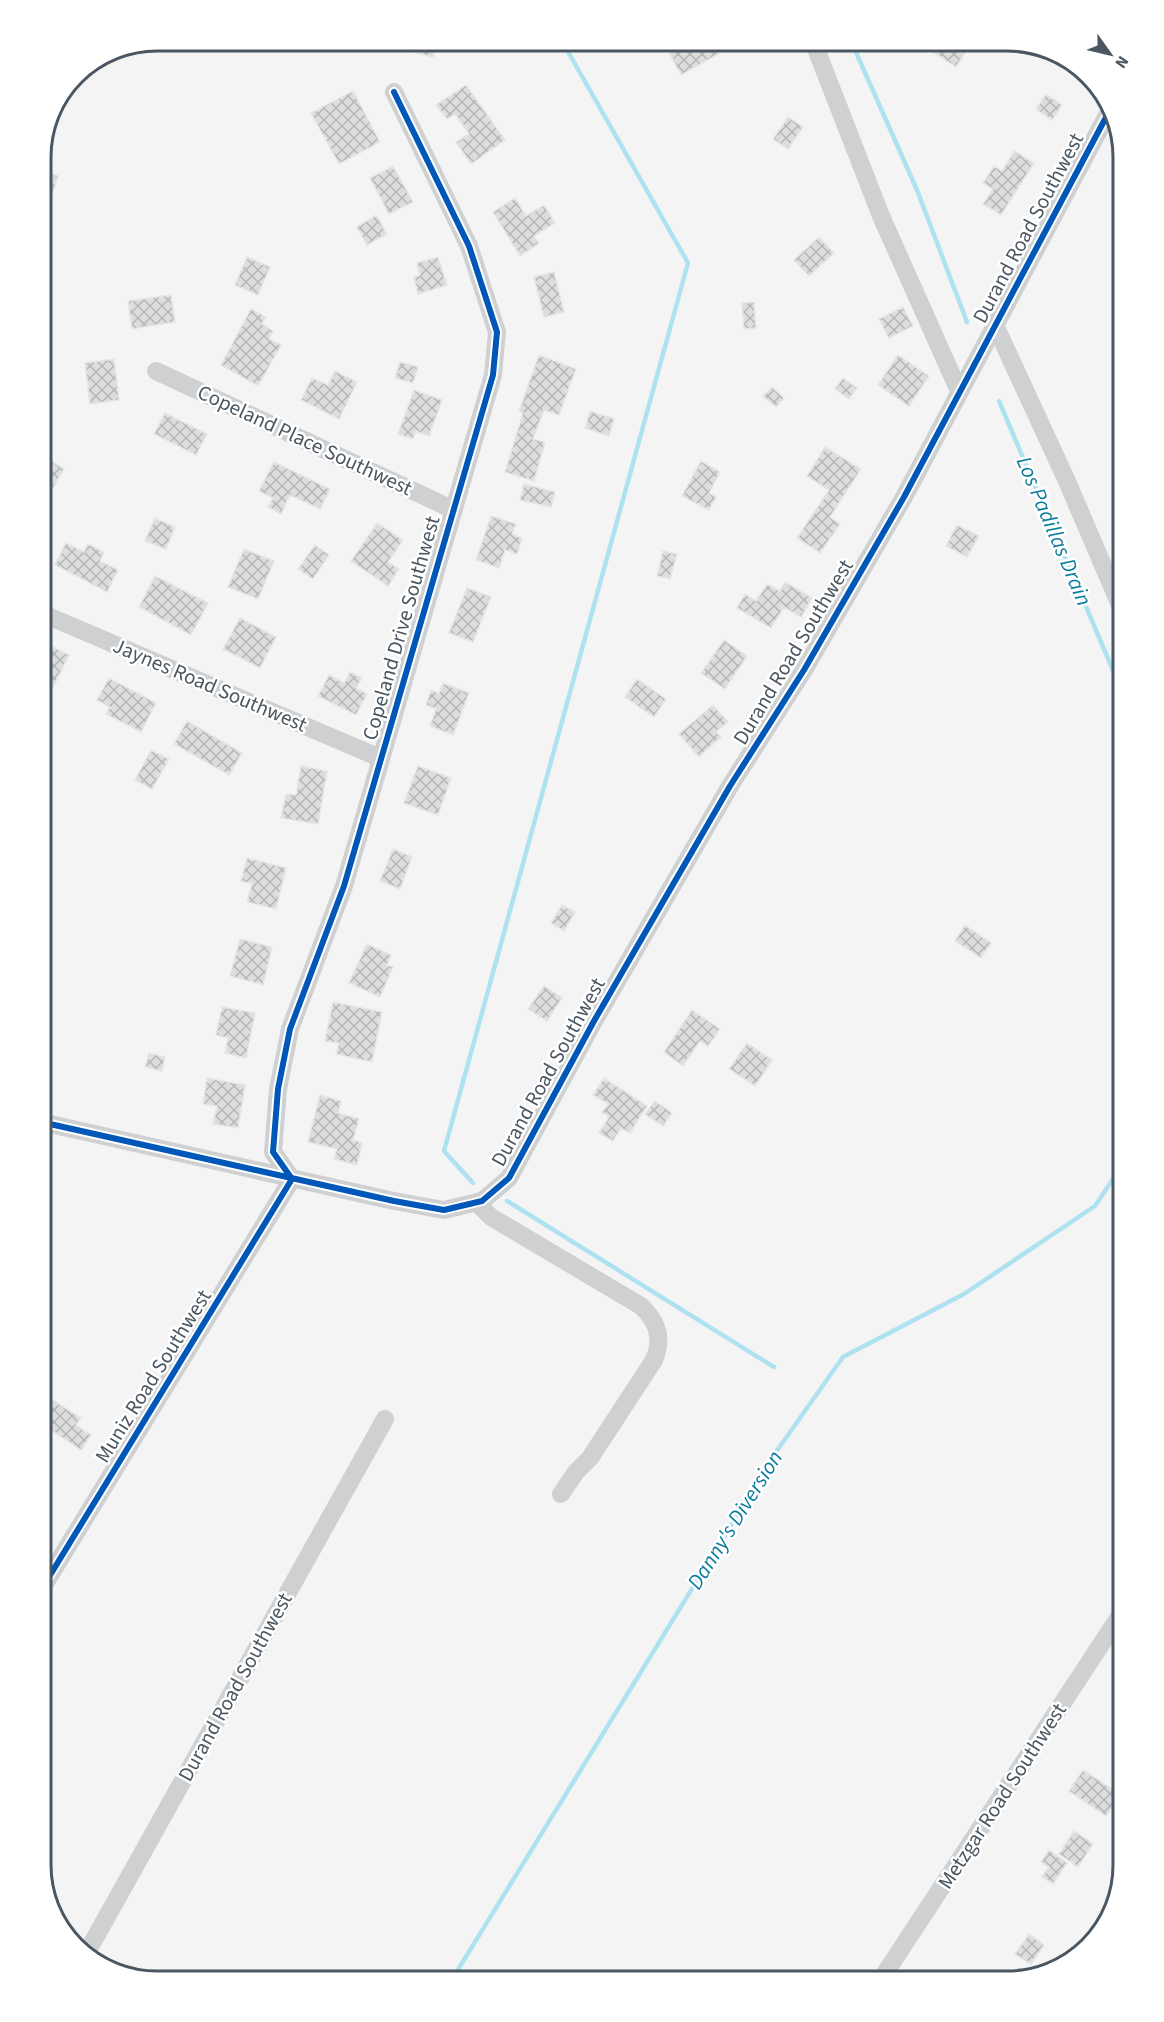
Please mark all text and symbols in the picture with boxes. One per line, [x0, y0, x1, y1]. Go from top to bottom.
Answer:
north arrow [1080, 24, 1140, 84]
text: N [1110, 51, 1134, 72]
street label: Durand Road Southwest [965, 127, 1091, 329]
street label: Copeland Place Southwest [193, 377, 417, 503]
water label: Los Padillas Drain [1008, 451, 1100, 611]
street label: Copeland Drive Southwest [355, 512, 447, 744]
street label: Durand Road Southwest [726, 554, 860, 750]
street label: Jaynes Road Southwest [108, 631, 312, 739]
street label: Durand Road Southwest [484, 972, 612, 1172]
street label: Muniz Road Southwest [87, 1284, 219, 1468]
water label: Danny's Diversion [679, 1444, 791, 1596]
street label: Durand Road Southwest [171, 1587, 299, 1787]
street label: Metzgar Road Southwest [930, 1697, 1074, 1895]

